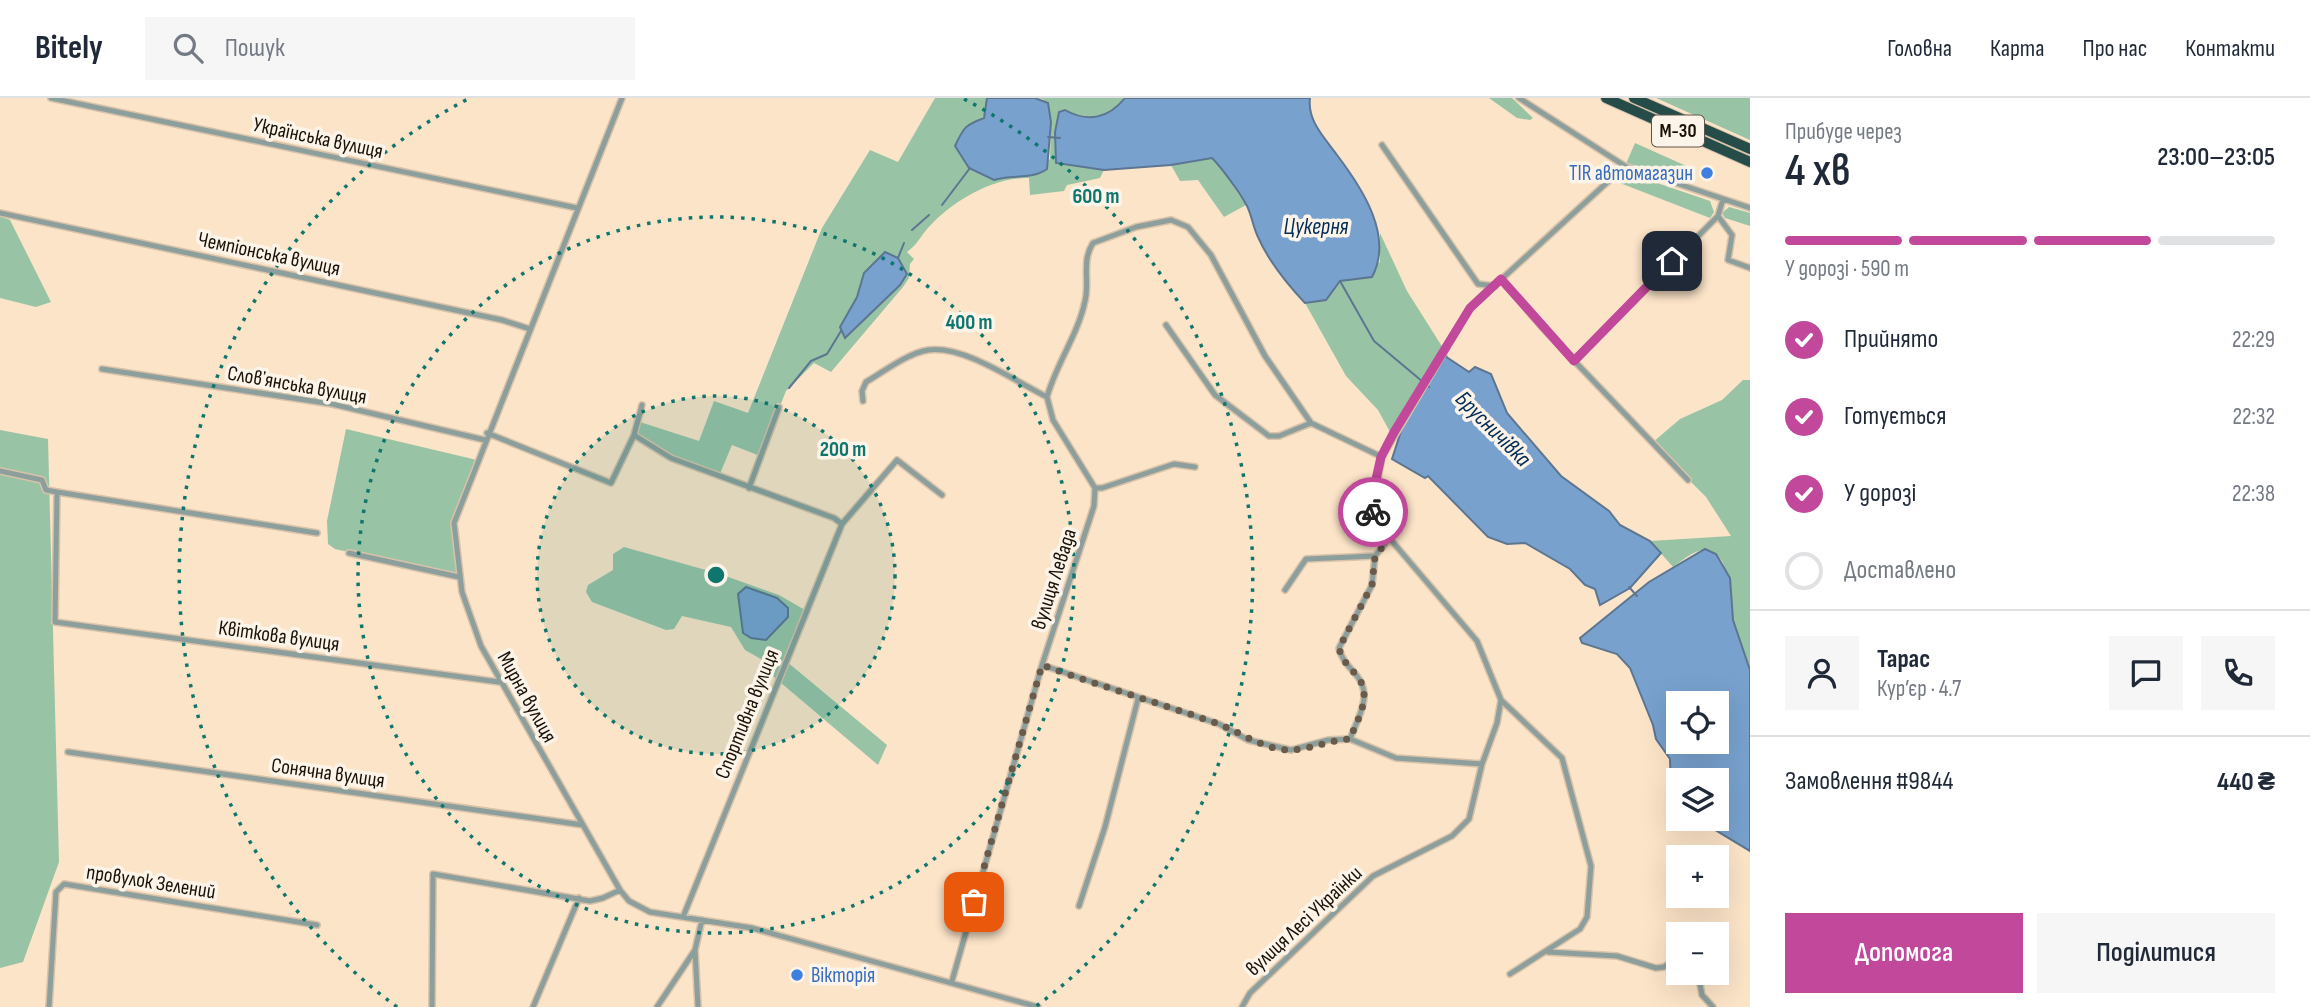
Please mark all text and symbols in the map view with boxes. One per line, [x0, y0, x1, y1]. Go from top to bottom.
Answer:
search box [145, 17, 635, 80]
text: Bitely [35, 28, 103, 68]
icon: search [169, 29, 207, 67]
text: Пошук [225, 33, 285, 64]
text: Головна [1887, 34, 1952, 63]
text: Карта [1990, 34, 2044, 63]
text: Про нас [2082, 34, 2147, 63]
text: Контакти [2185, 34, 2275, 63]
street label: Українська вулиця [251, 112, 385, 164]
road number: М-30 [1652, 116, 1704, 146]
text: Прибуде через [1785, 118, 1902, 146]
text: 23:00–23:05 [2157, 142, 2275, 173]
text: 4 хв [1785, 144, 1851, 199]
place label: TIR автомагазин [1569, 161, 1693, 186]
marker: TIR автомагазин [1699, 165, 1715, 181]
text: 600 m [1072, 184, 1120, 209]
water label: Цукерня [1284, 213, 1349, 241]
street label: Чемпіонська вулиця [195, 227, 343, 281]
pin [1642, 231, 1702, 291]
icon: home [1653, 242, 1691, 280]
text: У дорозі · 590 m [1785, 255, 1909, 283]
text: 400 m [946, 310, 992, 335]
icon: check [1785, 321, 1823, 359]
text: Прийнято [1844, 324, 1938, 355]
text: 22:29 [2232, 326, 2275, 354]
street label: Словʼянська вулиця [225, 360, 369, 410]
water label: Брусничівка [1449, 385, 1537, 473]
icon: check [1785, 398, 1823, 436]
text: Готується [1844, 401, 1946, 432]
text: 22:32 [2233, 403, 2275, 431]
text: 200 m [820, 437, 866, 462]
icon: check [1785, 475, 1823, 513]
courier [1338, 477, 1408, 547]
text: У дорозі [1844, 478, 1916, 509]
text: 22:38 [2232, 480, 2275, 508]
icon: bike [1354, 493, 1392, 531]
street label: вулиця Левада [1026, 525, 1082, 633]
text: Доставлено [1844, 555, 1956, 586]
centre of rings [704, 563, 728, 587]
street label: Квіткова вулиця [217, 615, 341, 657]
button: person [1785, 636, 1859, 710]
button: chat [2109, 636, 2183, 710]
button: phone [2201, 636, 2275, 710]
text: Тарас [1877, 644, 1930, 675]
street label: Спортивна вулиця [710, 646, 784, 782]
street label: Мирна вулиця [492, 647, 562, 747]
text: Кур’єр · 4.7 [1877, 675, 1961, 703]
map controls [1666, 691, 1729, 985]
button: locate [1666, 691, 1729, 754]
street label: Сонячна вулиця [270, 753, 386, 793]
text: Замовлення #9844 [1785, 766, 1953, 797]
text: 440 ₴ [2217, 767, 2275, 798]
button: layers [1666, 768, 1729, 831]
button: + [1666, 845, 1729, 908]
street label: провулок Зелений [85, 859, 217, 905]
street label: вулиця Лесі Українки [1241, 861, 1367, 981]
pin [944, 872, 1004, 932]
icon: bag [955, 883, 993, 921]
button: Допомога [1785, 913, 2023, 993]
button: Поділитися [2037, 913, 2275, 993]
button: − [1666, 922, 1729, 985]
place label: Вікторія [811, 963, 875, 988]
marker: Вікторія [789, 967, 805, 983]

